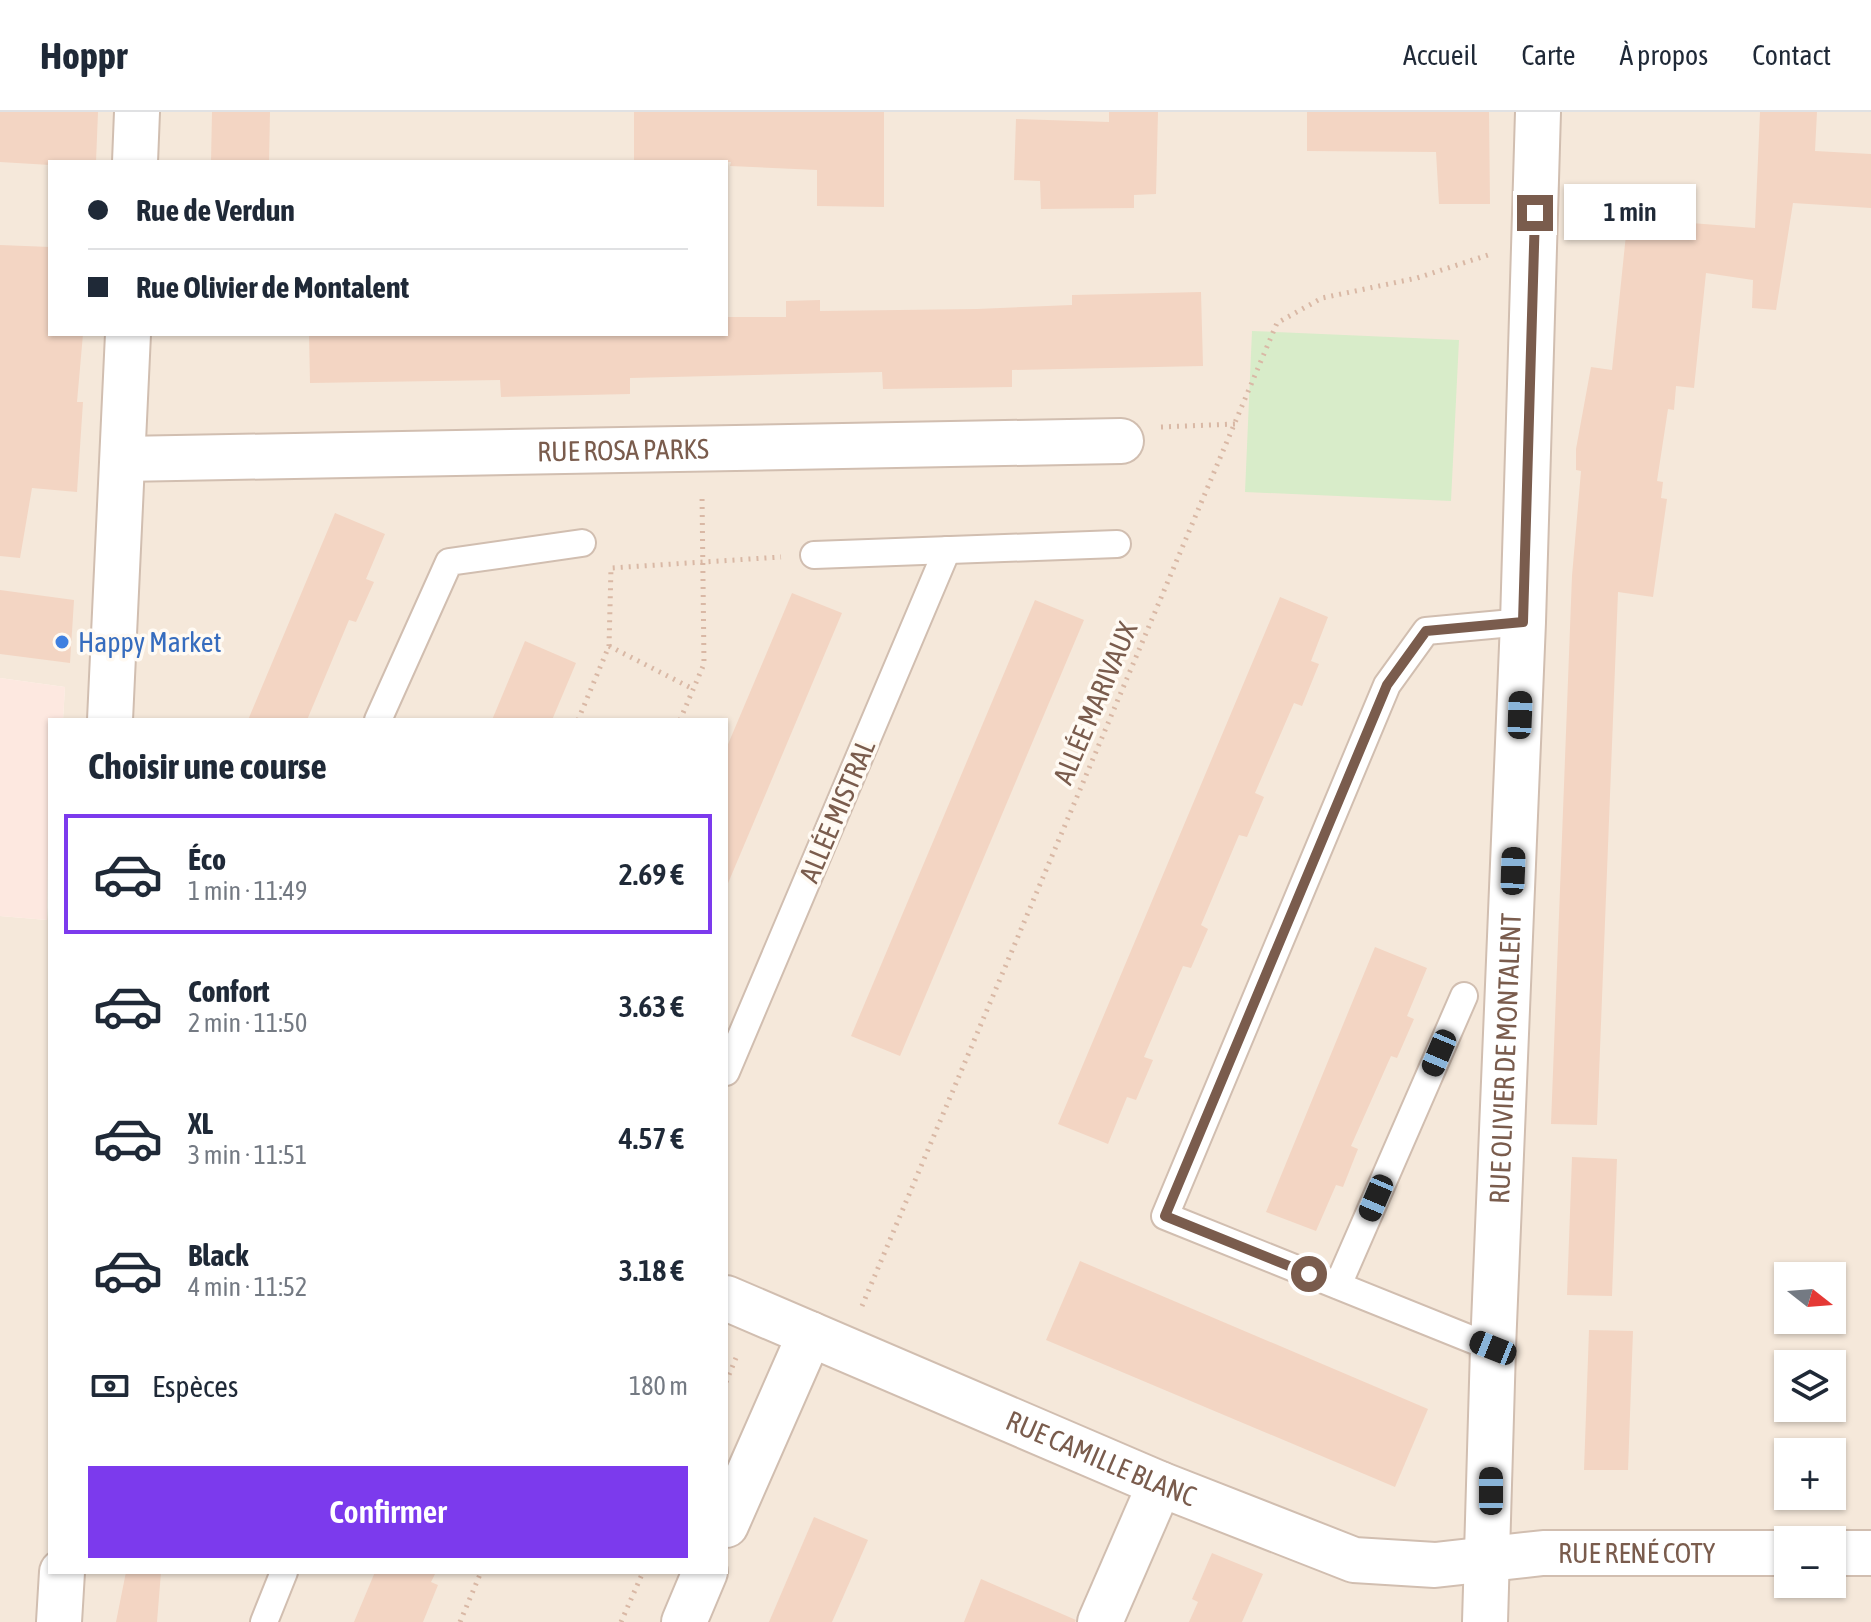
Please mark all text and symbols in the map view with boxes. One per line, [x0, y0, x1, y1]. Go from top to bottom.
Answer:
text: Hoppr [40, 34, 127, 77]
text: Accueil [1403, 39, 1477, 71]
text: Carte [1521, 39, 1576, 71]
text: À propos [1620, 39, 1708, 71]
text: Contact [1752, 39, 1831, 71]
callout: 1 min [1563, 185, 1695, 241]
text: Rue de Verdun [136, 193, 295, 227]
route end [1517, 195, 1553, 231]
text: 1 min [1603, 197, 1657, 227]
text: Rue Olivier de Montalent [136, 270, 409, 304]
street label: RUE ROSA PARKS [537, 432, 709, 468]
street label: ALLÉE MARIVAUX [1047, 617, 1144, 789]
place label: Happy Market [78, 626, 222, 658]
marker: Happy Market [53, 633, 71, 651]
car [1507, 691, 1533, 739]
street label: ALLÉE MISTRAL [793, 735, 881, 887]
text: Choisir une course [88, 745, 327, 787]
icon: car [92, 838, 164, 910]
text: Éco [188, 842, 226, 876]
car [1500, 847, 1526, 895]
text: 2.69 € [619, 857, 684, 891]
text: 1 min · 11:49 [188, 876, 307, 906]
street label: RUE OLIVIER DE MONTALENT [1483, 912, 1527, 1204]
icon: car [92, 970, 164, 1042]
text: Confort [188, 974, 270, 1008]
text: 3.63 € [619, 989, 684, 1023]
text: 2 min · 11:50 [188, 1008, 307, 1038]
car [1419, 1026, 1459, 1080]
icon: car [92, 1102, 164, 1174]
text: XL [188, 1106, 213, 1140]
text: 4.57 € [619, 1121, 684, 1155]
text: 3 min · 11:51 [188, 1140, 307, 1170]
car [1356, 1171, 1396, 1225]
icon: car [92, 1234, 164, 1306]
text: Black [188, 1238, 248, 1272]
text: 3.18 € [619, 1253, 684, 1287]
route start [1291, 1256, 1327, 1292]
north arrow [1774, 1262, 1846, 1334]
map controls [1774, 1262, 1846, 1598]
text: 4 min · 11:52 [188, 1272, 307, 1302]
car [1466, 1328, 1520, 1368]
button: layers [1774, 1350, 1846, 1422]
icon: cash [88, 1364, 132, 1408]
text: Espèces [152, 1369, 238, 1403]
text: 180 m [629, 1371, 688, 1401]
street label: RUE CAMILLE BLANC [1001, 1404, 1201, 1513]
button: + [1774, 1438, 1846, 1510]
button: Confirmer [88, 1466, 688, 1558]
car [1479, 1467, 1503, 1515]
button: − [1774, 1526, 1846, 1598]
street label: RUE RENÉ COTY [1558, 1537, 1716, 1569]

